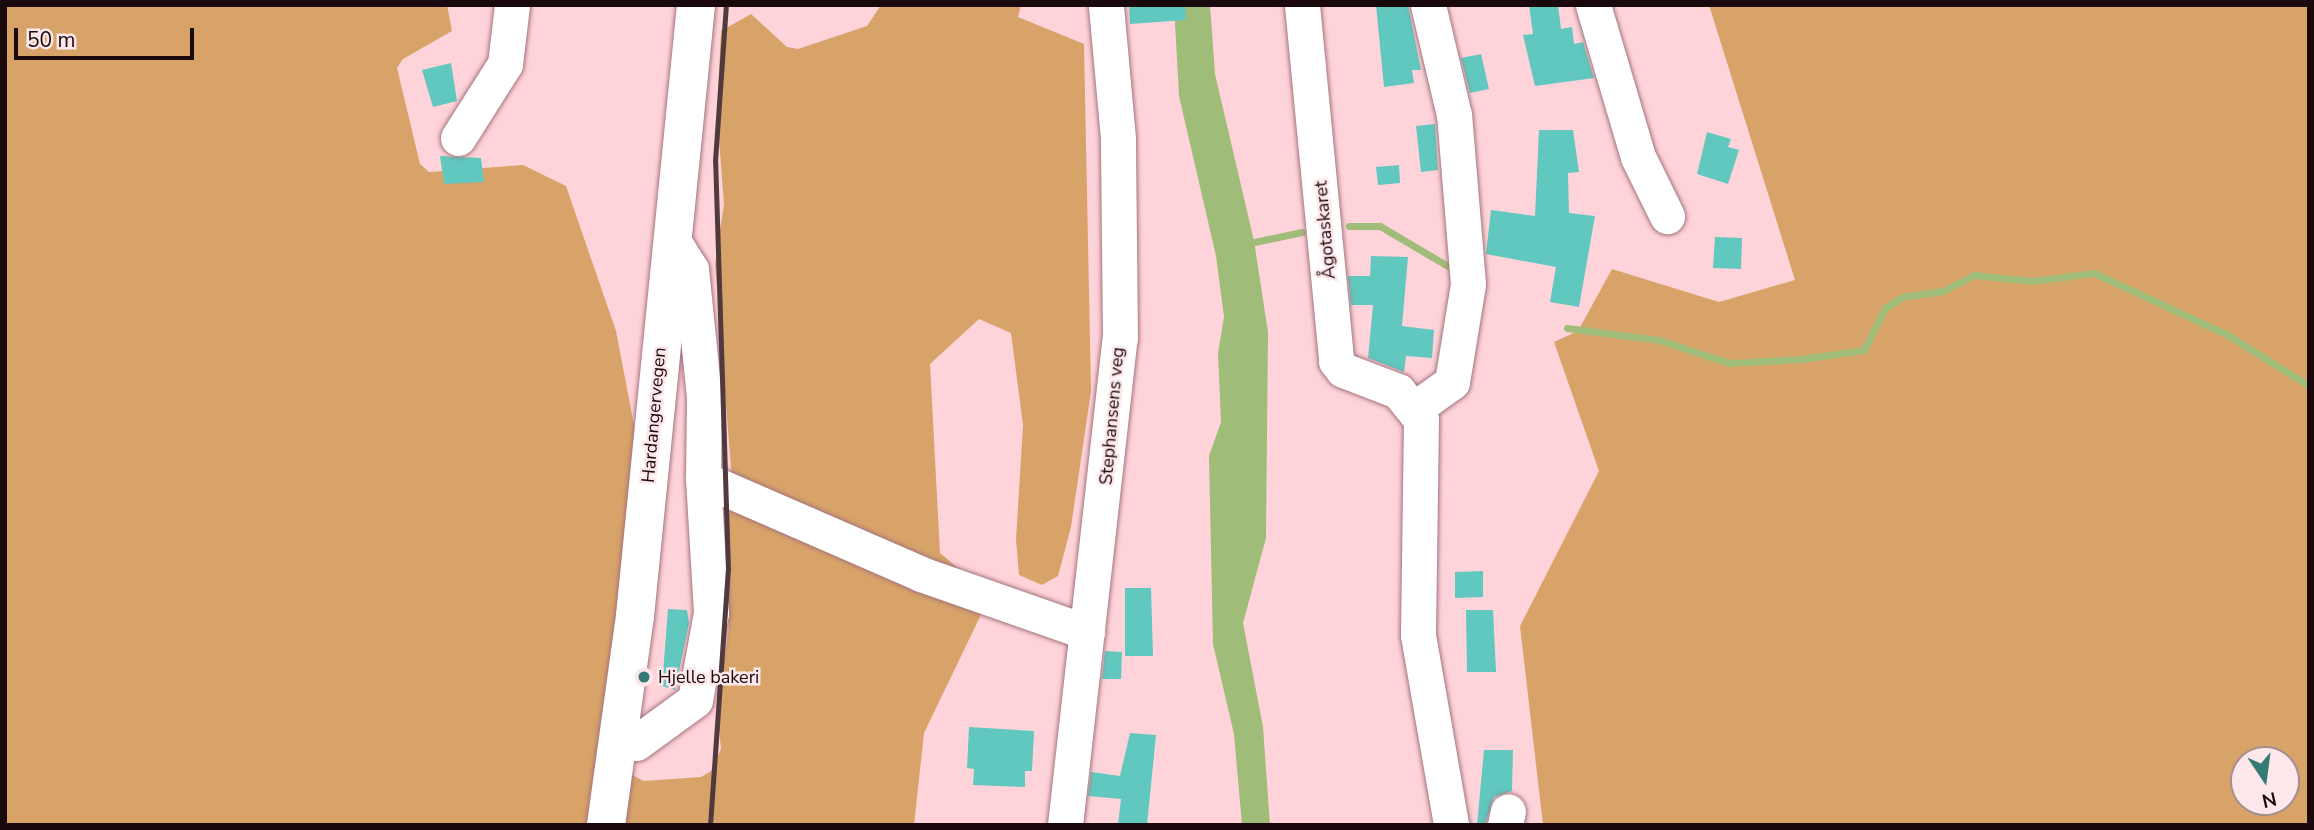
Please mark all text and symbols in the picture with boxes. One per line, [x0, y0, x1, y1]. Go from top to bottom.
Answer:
scale bar [18, 14, 198, 58]
text: 50 m [27, 26, 76, 54]
street label: Ågotaskaret [1310, 180, 1340, 280]
street label: Hardangervegen [637, 346, 671, 484]
street label: Stephansens veg [1095, 346, 1129, 486]
place label: Hjelle bakeri [658, 666, 759, 688]
marker: Hjelle bakeri [636, 669, 652, 685]
north arrow [2230, 746, 2300, 816]
text: N [2259, 785, 2279, 814]

